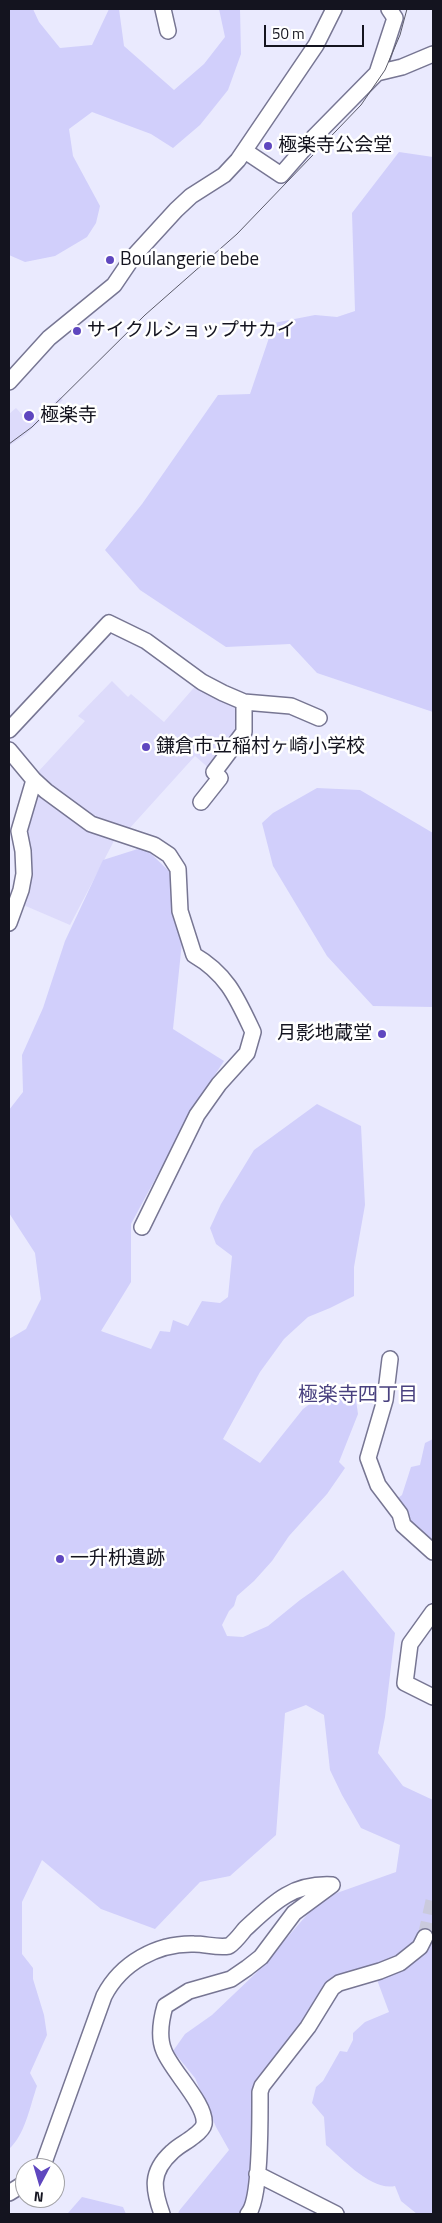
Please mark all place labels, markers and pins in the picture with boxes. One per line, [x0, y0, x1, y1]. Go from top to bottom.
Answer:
place label: 極楽寺公会堂 [278, 135, 392, 157]
marker: 極楽寺公会堂 [262, 140, 274, 152]
place label: Boulangerie bebe [120, 249, 259, 271]
marker: Boulangerie bebe [104, 254, 116, 266]
place label: サイクルショップサカイ [87, 320, 296, 342]
marker: サイクルショップサカイ [71, 325, 83, 337]
place label: 極楽寺 [40, 405, 97, 427]
marker: 極楽寺 [22, 409, 36, 423]
place label: 鎌倉市立稲村ヶ崎小学校 [156, 736, 365, 758]
marker: 鎌倉市立稲村ヶ崎小学校 [140, 741, 152, 753]
place label: 月影地蔵堂 [277, 1023, 372, 1045]
marker: 月影地蔵堂 [376, 1028, 388, 1040]
place label: 一升枡遺跡 [70, 1548, 165, 1570]
marker: 一升枡遺跡 [54, 1553, 66, 1565]

